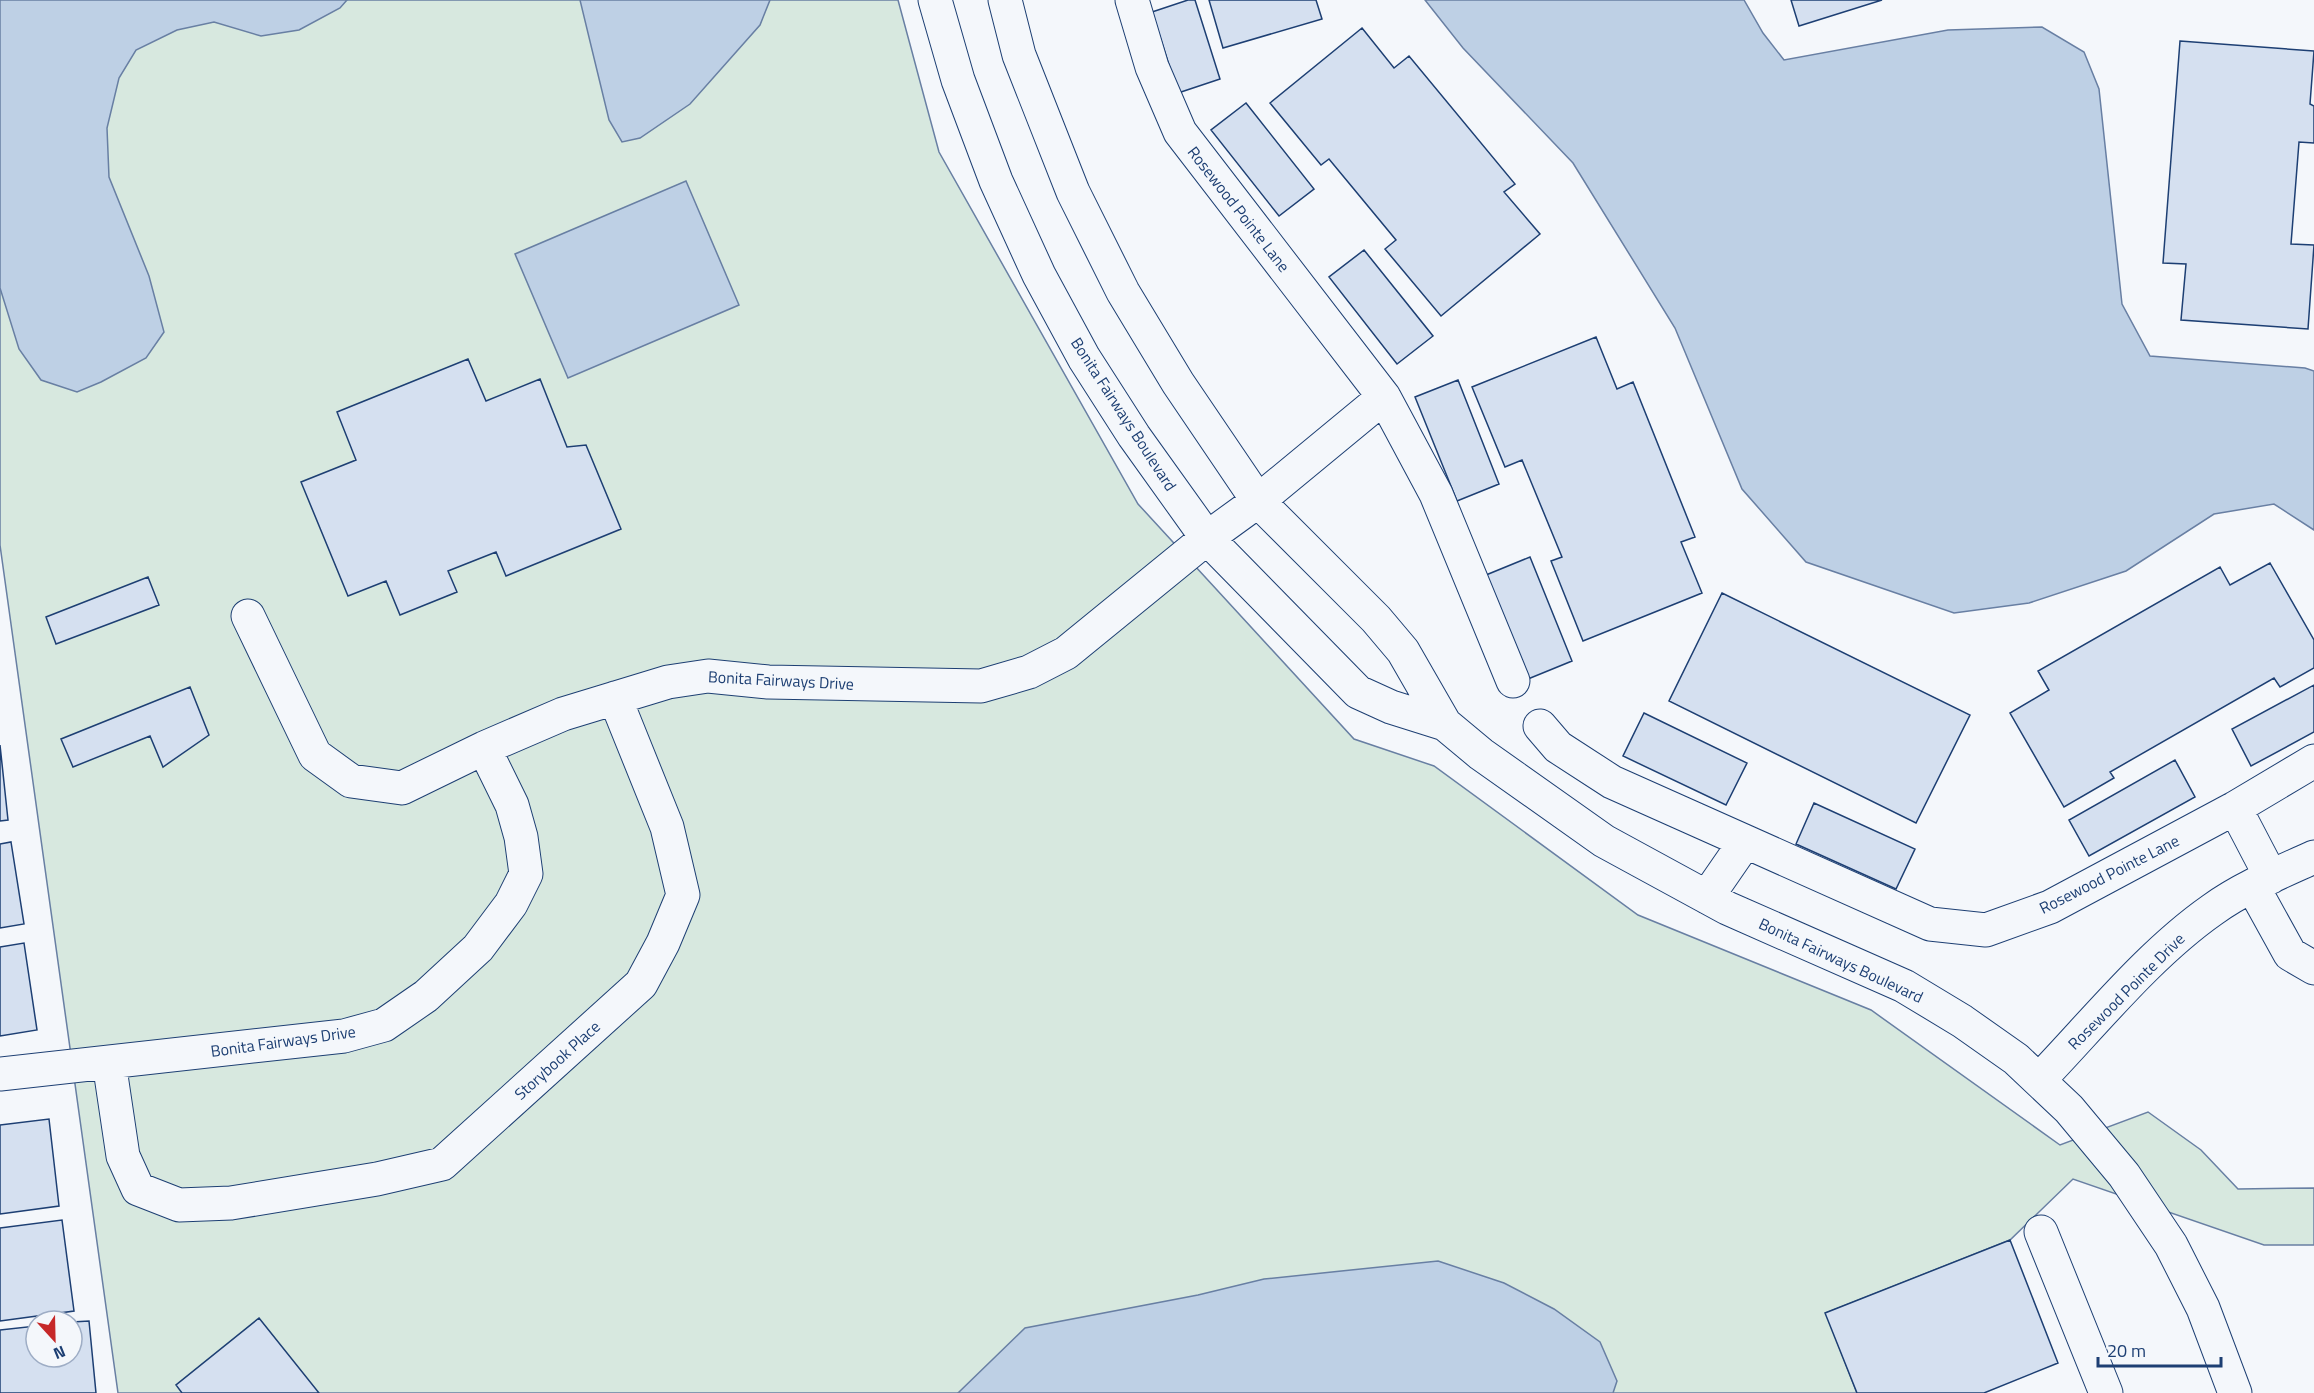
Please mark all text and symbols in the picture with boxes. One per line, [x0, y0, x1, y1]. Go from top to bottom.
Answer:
street label: Rosewood Pointe Lane [1182, 141, 1296, 277]
street label: Bonita Fairways Boulevard [1065, 332, 1183, 496]
street label: Bonita Fairways Drive [707, 664, 855, 696]
street label: Rosewood Pointe Lane [2035, 828, 2183, 920]
street label: Bonita Fairways Boulevard [1755, 911, 1927, 1009]
street label: Rosewood Pointe Drive [2062, 927, 2190, 1055]
street label: Storybook Place [509, 1015, 605, 1105]
street label: Bonita Fairways Drive [209, 1019, 357, 1063]
north arrow [24, 1309, 84, 1369]
scale bar [2098, 1330, 2221, 1368]
text: 20 m [2107, 1337, 2146, 1364]
text: N [50, 1340, 69, 1366]

